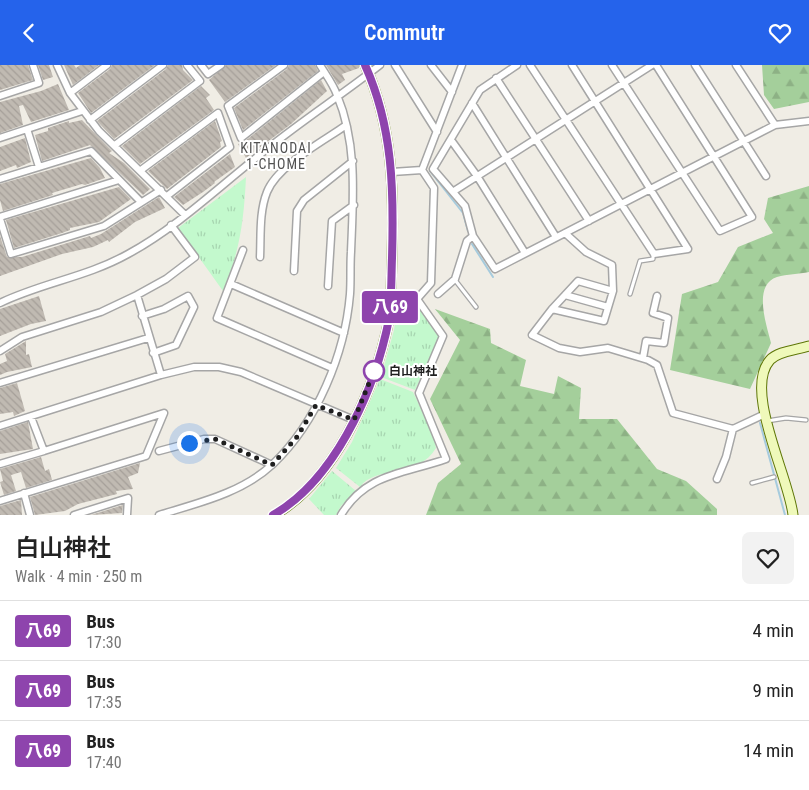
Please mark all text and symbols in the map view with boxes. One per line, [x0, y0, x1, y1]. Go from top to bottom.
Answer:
icon: back [15, 19, 43, 47]
icon: heart [766, 19, 794, 47]
text: Commutr [364, 20, 445, 45]
district label: KITANODAI 1-CHOME [240, 140, 312, 172]
line badge: 八69 [361, 291, 419, 323]
text: 八69 [372, 296, 408, 317]
marker: 白山神社 [363, 360, 385, 382]
place label: 白山神社 [389, 364, 437, 378]
your location [177, 431, 202, 456]
button: heart [742, 532, 794, 584]
text: 白山神社 [15, 534, 111, 562]
text: Walk · 4 min · 250 m [15, 567, 142, 586]
text: Bus [86, 610, 115, 633]
text: 4 min [752, 619, 794, 642]
text: 八69 [25, 620, 61, 641]
text: 17:30 [86, 633, 122, 652]
text: Bus [86, 670, 115, 693]
text: 9 min [752, 679, 794, 702]
text: 八69 [25, 680, 61, 701]
text: 17:35 [86, 693, 122, 712]
text: Bus [86, 730, 115, 753]
text: 14 min [743, 739, 794, 762]
text: 八69 [25, 740, 61, 761]
text: 17:40 [86, 753, 122, 772]

